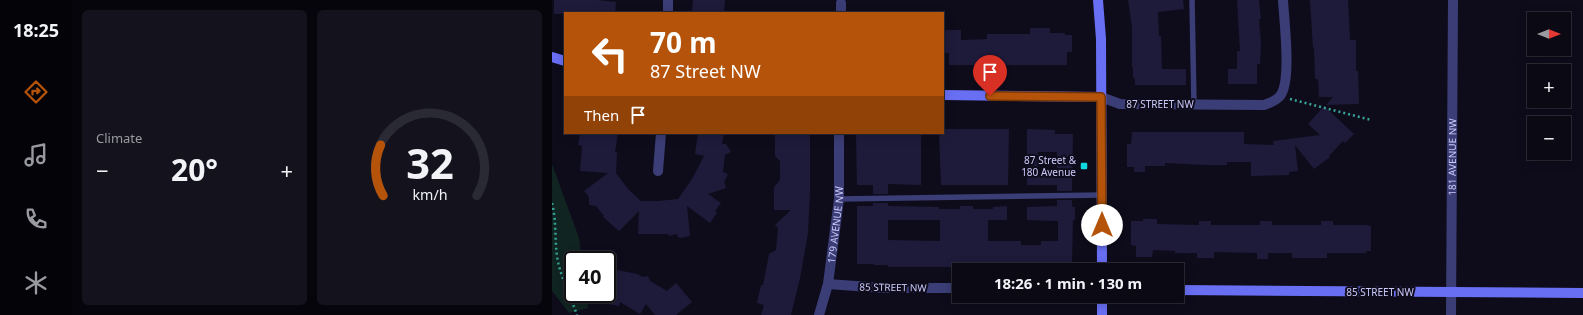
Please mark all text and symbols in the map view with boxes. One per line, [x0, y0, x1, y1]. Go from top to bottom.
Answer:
north arrow [1527, 12, 1571, 56]
map controls [1527, 12, 1571, 160]
text: 18:25 [13, 18, 59, 42]
text: 70 m [650, 23, 717, 61]
icon: left [584, 28, 636, 80]
pin [973, 55, 1007, 96]
text: 87 Street NW [650, 59, 761, 83]
icon: arrive [979, 61, 1001, 83]
button: + [1527, 64, 1571, 108]
icon: directions [22, 78, 50, 106]
street label: 87 STREET NW [1126, 97, 1194, 111]
icon: arrive [627, 104, 649, 126]
text: Then [584, 105, 619, 125]
button: − [1527, 116, 1571, 160]
street label: 181 AVENUE NW [1445, 118, 1459, 196]
text: Climate [96, 129, 142, 147]
text: 32 [406, 134, 453, 190]
icon: music [22, 141, 50, 169]
text: 20° [171, 149, 218, 190]
place label: 87 Street & 180 Avenue [1021, 153, 1077, 179]
text: − [96, 155, 109, 185]
text: + [280, 155, 293, 185]
marker: 87 Street & 180 Avenue [1079, 161, 1089, 171]
text: km/h [412, 184, 447, 203]
street label: 179 AVENUE NW [824, 186, 846, 264]
position arrow [1081, 204, 1123, 246]
icon: phone [22, 205, 50, 233]
speed limit sign: 40 [564, 251, 616, 303]
icon: climate [22, 269, 50, 297]
text: 18:26 · 1 min · 130 m [994, 273, 1142, 293]
street label: 85 STREET NW [859, 279, 928, 295]
street label: 85 STREET NW [1346, 285, 1414, 299]

